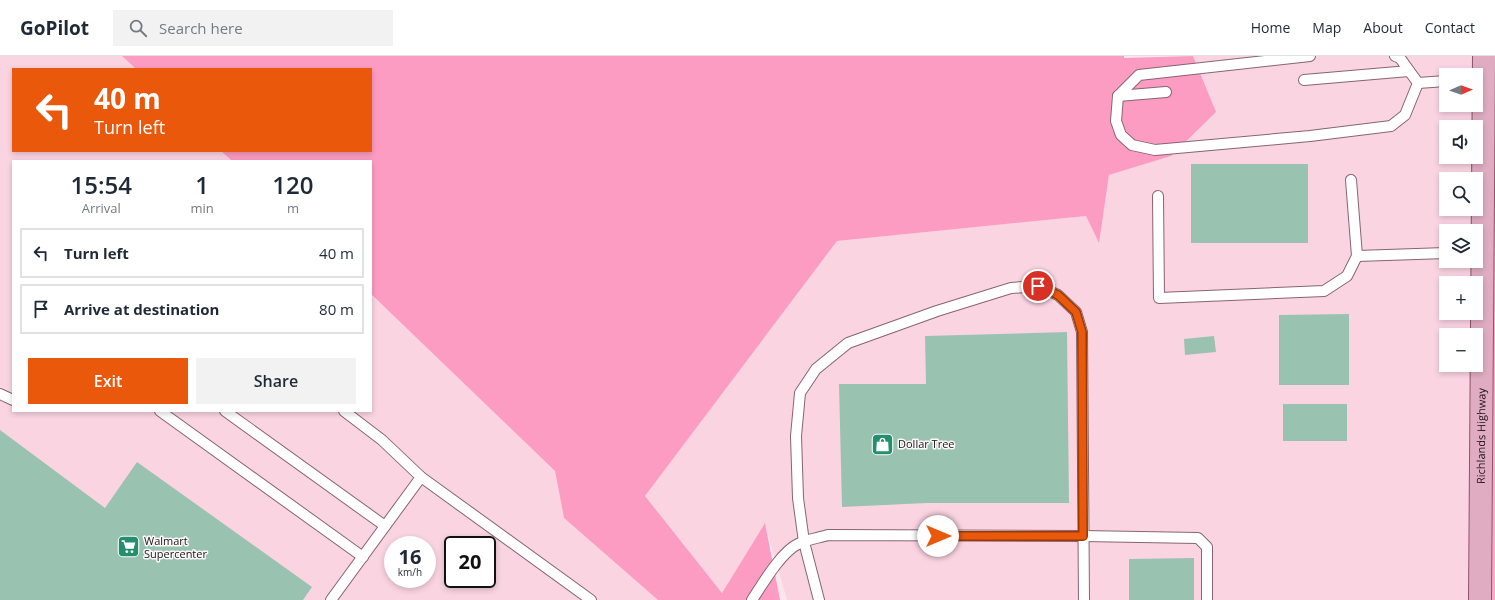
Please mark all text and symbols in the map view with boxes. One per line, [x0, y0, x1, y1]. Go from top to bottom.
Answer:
search box [113, 10, 393, 46]
text: GoPilot [20, 15, 89, 41]
icon: search [127, 17, 149, 39]
text: Search here [159, 18, 243, 38]
text: Home [1251, 18, 1290, 37]
text: Map [1312, 18, 1341, 37]
text: About [1363, 18, 1403, 37]
text: Contact [1425, 18, 1475, 37]
north arrow [1439, 68, 1483, 112]
map controls [1439, 68, 1483, 372]
text: 40 m [94, 79, 161, 117]
icon: left [28, 84, 80, 136]
text: Turn left [94, 115, 165, 139]
button: sound [1439, 120, 1483, 164]
text: 15:54 [71, 168, 132, 201]
text: 1 [195, 168, 209, 201]
text: 120 [272, 168, 313, 201]
button: search [1439, 172, 1483, 216]
text: Arrival [82, 199, 121, 217]
text: min [191, 199, 214, 217]
text: m [287, 199, 299, 217]
button: layers [1439, 224, 1483, 268]
icon: left [30, 242, 52, 264]
text: Turn left [64, 243, 129, 263]
text: 40 m [319, 243, 354, 263]
pin [1021, 269, 1055, 303]
icon: arrive [1027, 275, 1049, 297]
button: + [1439, 276, 1483, 320]
icon: arrive [30, 298, 52, 320]
text: Arrive at destination [64, 299, 219, 319]
text: 80 m [319, 299, 354, 319]
button: − [1439, 328, 1483, 372]
button: Exit [28, 358, 188, 404]
button: Share [196, 358, 356, 404]
street label: Richlands Highway [1473, 388, 1489, 484]
shop icon: Dollar Tree [870, 431, 896, 457]
place label: Dollar Tree [898, 436, 955, 451]
position arrow [917, 515, 959, 557]
place label: Walmart Supercenter [144, 533, 207, 561]
supermarket icon: Walmart Supercenter [115, 534, 141, 560]
speed limit sign: 20 [444, 536, 496, 588]
text: 16 [399, 543, 421, 570]
text: km/h [398, 565, 422, 579]

